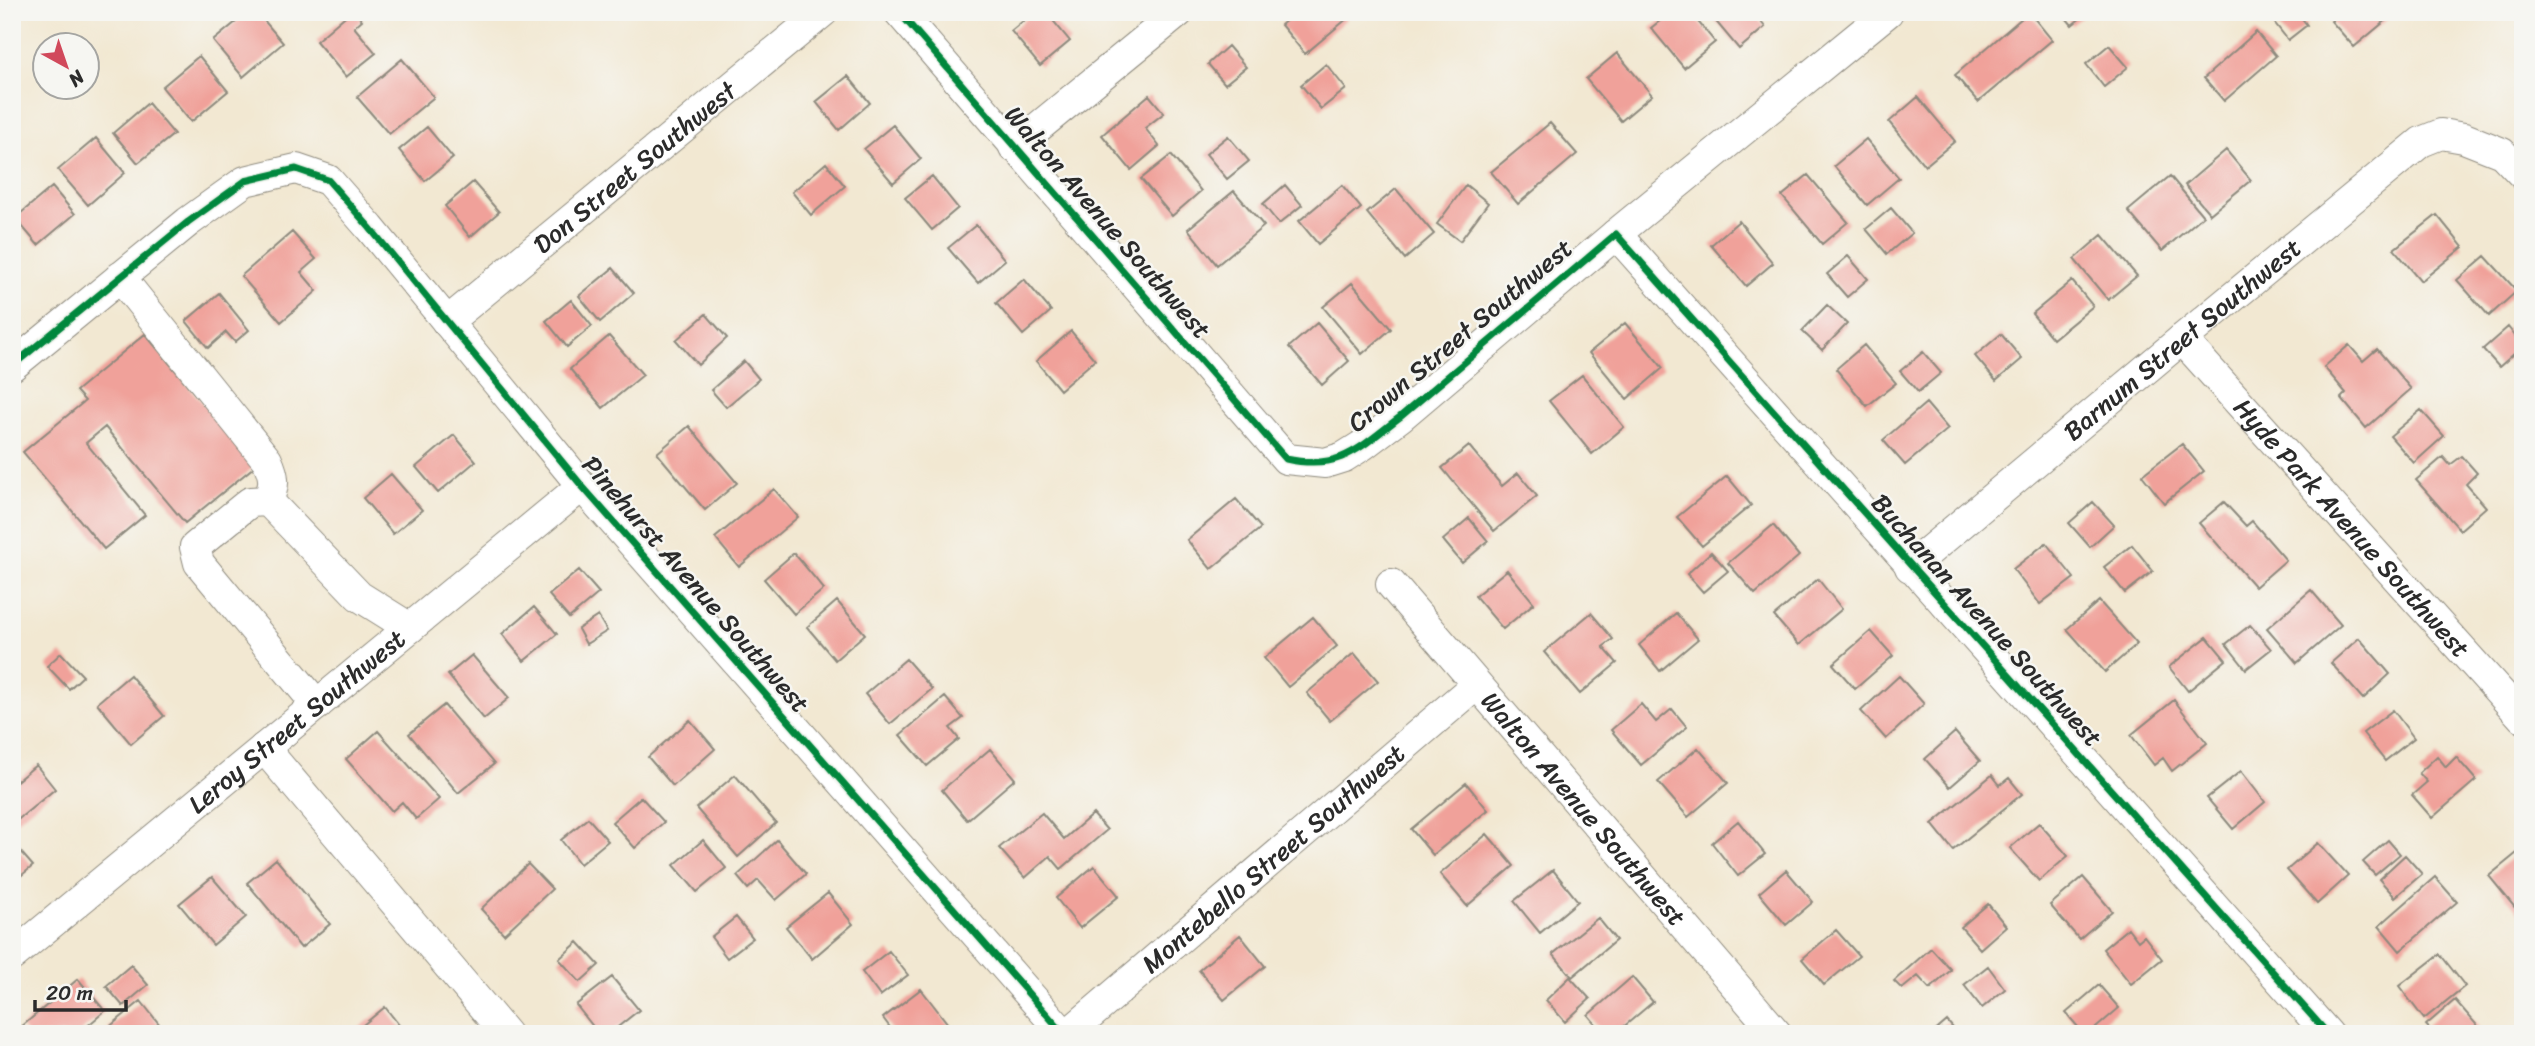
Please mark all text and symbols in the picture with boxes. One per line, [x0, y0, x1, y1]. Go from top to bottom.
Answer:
north arrow [32, 32, 102, 102]
text: N [60, 61, 93, 96]
street label: Don Street Southwest [522, 68, 748, 266]
street label: Walton Avenue Southwest [993, 94, 1223, 350]
street label: Crown Street Southwest [1336, 226, 1584, 444]
street label: Barnum Street Southwest [2053, 226, 2312, 453]
street label: Hyde Park Avenue Southwest [2222, 387, 2482, 669]
street label: Pinehurst Avenue Southwest [570, 444, 822, 724]
street label: Buchanan Avenue Southwest [1859, 482, 2115, 758]
street label: Leroy Street Southwest [177, 617, 416, 826]
street label: Walton Avenue Southwest [1469, 680, 1698, 937]
street label: Montebello Street Southwest [1130, 732, 1416, 985]
scale bar [35, 969, 126, 1013]
text: 20 m [46, 974, 93, 1012]

